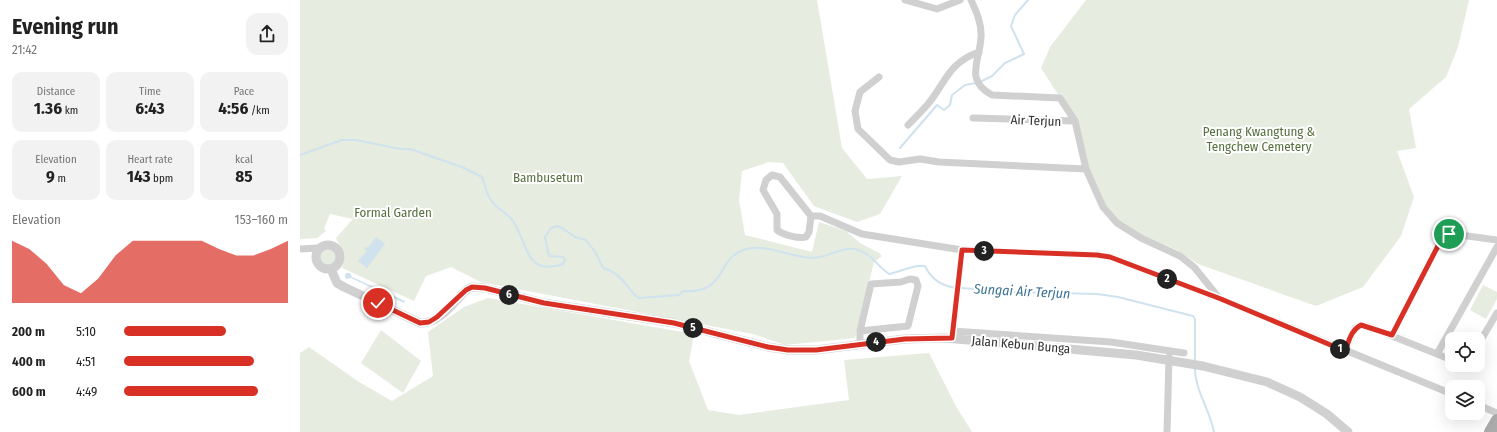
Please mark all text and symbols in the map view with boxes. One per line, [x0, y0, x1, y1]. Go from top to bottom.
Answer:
text: Evening run [12, 13, 119, 40]
button: share [246, 13, 288, 55]
text: 21:42 [12, 42, 37, 57]
text: Distance [37, 85, 75, 98]
text: Time [139, 85, 161, 98]
text: Pace [234, 85, 254, 98]
text: 1.36 [34, 98, 62, 119]
text: 6:43 [135, 98, 165, 119]
text: 4:56 [218, 98, 248, 119]
text: km [62, 104, 78, 117]
text: /km [248, 104, 270, 117]
street label: Air Terjun [1010, 112, 1062, 129]
park label: Penang Kwangtung & Tengchew Cemetery [1203, 124, 1315, 154]
text: Elevation [35, 153, 77, 166]
text: Heart rate [127, 153, 173, 166]
text: kcal [235, 153, 253, 166]
text: 9 [46, 166, 55, 187]
text: 143 [127, 166, 151, 187]
text: 85 [235, 166, 253, 187]
park label: Bambusetum [513, 170, 583, 185]
text: m [55, 172, 66, 185]
text: bpm [151, 172, 173, 185]
park label: Formal Garden [354, 205, 432, 220]
text: Elevation [12, 212, 61, 227]
text: 153–160 m [235, 212, 288, 227]
pin [1432, 217, 1466, 251]
icon: arrive [1438, 223, 1460, 245]
pin: 3 [974, 241, 994, 261]
text: 3 [981, 244, 987, 257]
pin: 2 [1157, 269, 1177, 289]
text: 2 [1164, 272, 1170, 285]
water label: Sungai Air Terjun [972, 280, 1071, 303]
pin: 6 [499, 285, 519, 305]
pin [361, 286, 395, 320]
text: 6 [506, 288, 512, 301]
icon: check [367, 292, 389, 314]
pin: 5 [683, 318, 703, 338]
text: 5 [690, 321, 696, 334]
text: 200 m [12, 324, 45, 339]
text: 5:10 [76, 324, 96, 339]
pin: 4 [866, 332, 886, 352]
map controls [1445, 332, 1485, 420]
button: locate [1445, 332, 1485, 372]
street label: Jalan Kebun Bunga [971, 333, 1071, 356]
text: 4 [873, 335, 879, 348]
pin: 1 [1330, 339, 1350, 359]
text: 1 [1338, 342, 1342, 355]
text: 400 m [12, 354, 46, 369]
text: 4:51 [76, 354, 96, 369]
button: layers [1445, 380, 1485, 420]
text: 600 m [12, 384, 46, 399]
text: 4:49 [76, 384, 97, 399]

